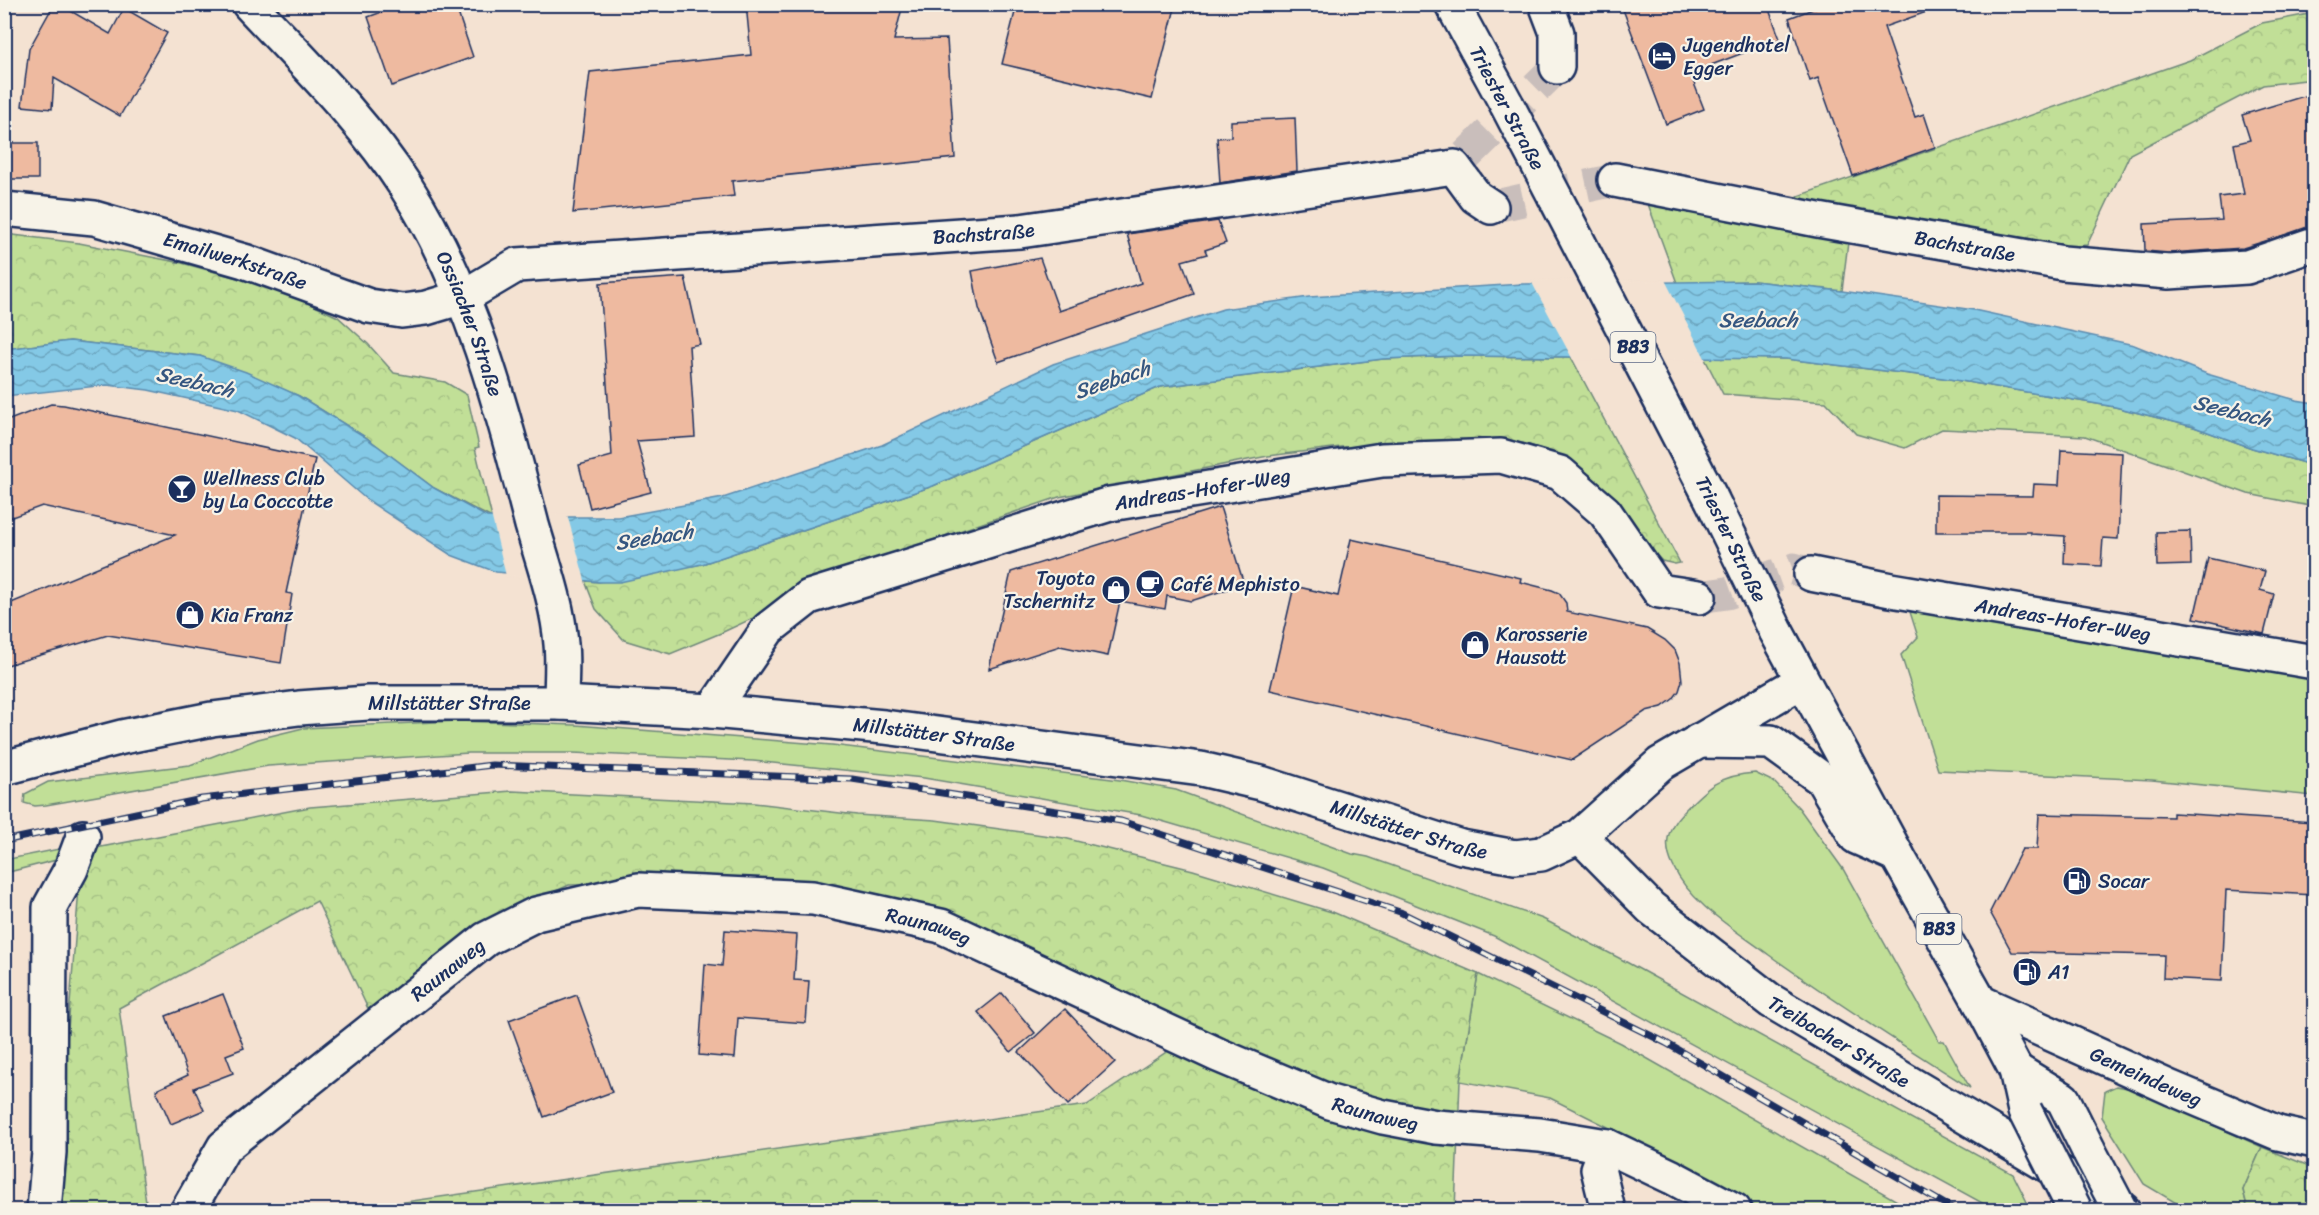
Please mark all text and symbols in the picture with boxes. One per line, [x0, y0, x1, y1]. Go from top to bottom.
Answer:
place label: Jugendhotel Egger [1682, 28, 1790, 86]
street label: Triester Straße [1459, 39, 1555, 177]
hotel icon: Jugendhotel Egger [1646, 40, 1678, 72]
street label: Bachstraße [932, 212, 1037, 254]
street label: Bachstraße [1912, 220, 2018, 272]
street label: Emailwerkstraße [159, 221, 312, 300]
street label: Ossiacher Straße [427, 245, 513, 401]
water label: Seebach [1719, 301, 1799, 339]
road number: B83 [1610, 332, 1656, 362]
water label: Seebach [1069, 349, 1157, 411]
water label: Seebach [153, 355, 239, 410]
water label: Seebach [2189, 383, 2277, 439]
street label: Andreas-Hofer-Weg [1111, 458, 1293, 521]
place label: Wellness Club by La Coccotte [203, 461, 333, 519]
street label: Triester Straße [1685, 470, 1777, 608]
bar icon: Wellness Club by La Coccotte [166, 473, 198, 505]
water label: Seebach [612, 512, 698, 562]
place label: Toyota Tschernitz [1004, 561, 1095, 619]
place label: Café Mephisto [1171, 567, 1300, 602]
cafe icon: Café Mephisto [1134, 568, 1166, 600]
shop icon: Toyota Tschernitz [1100, 574, 1132, 606]
street label: Andreas-Hofer-Weg [1971, 587, 2154, 651]
place label: Kia Franz [211, 598, 294, 633]
shop icon: Kia Franz [174, 599, 206, 631]
place label: Karosserie Hausott [1496, 617, 1588, 675]
shop icon: Karosserie Hausott [1459, 629, 1491, 661]
street label: Millstätter Straße [368, 686, 531, 721]
street label: Millstätter Straße [851, 707, 1017, 762]
street label: Millstätter Straße [1326, 789, 1491, 869]
place label: Socar [2098, 864, 2151, 899]
fuel station icon: Socar [2061, 865, 2093, 897]
street label: Raunaweg [883, 897, 977, 955]
road number: B83 [1916, 914, 1962, 944]
street label: Raunaweg [402, 928, 493, 1011]
place label: A1 [2047, 955, 2070, 990]
fuel station icon: A1 [2011, 956, 2043, 988]
street label: Treibacher Straße [1761, 985, 1917, 1098]
street label: Gemeindeweg [2084, 1036, 2208, 1117]
street label: Raunaweg [1328, 1086, 1422, 1141]

